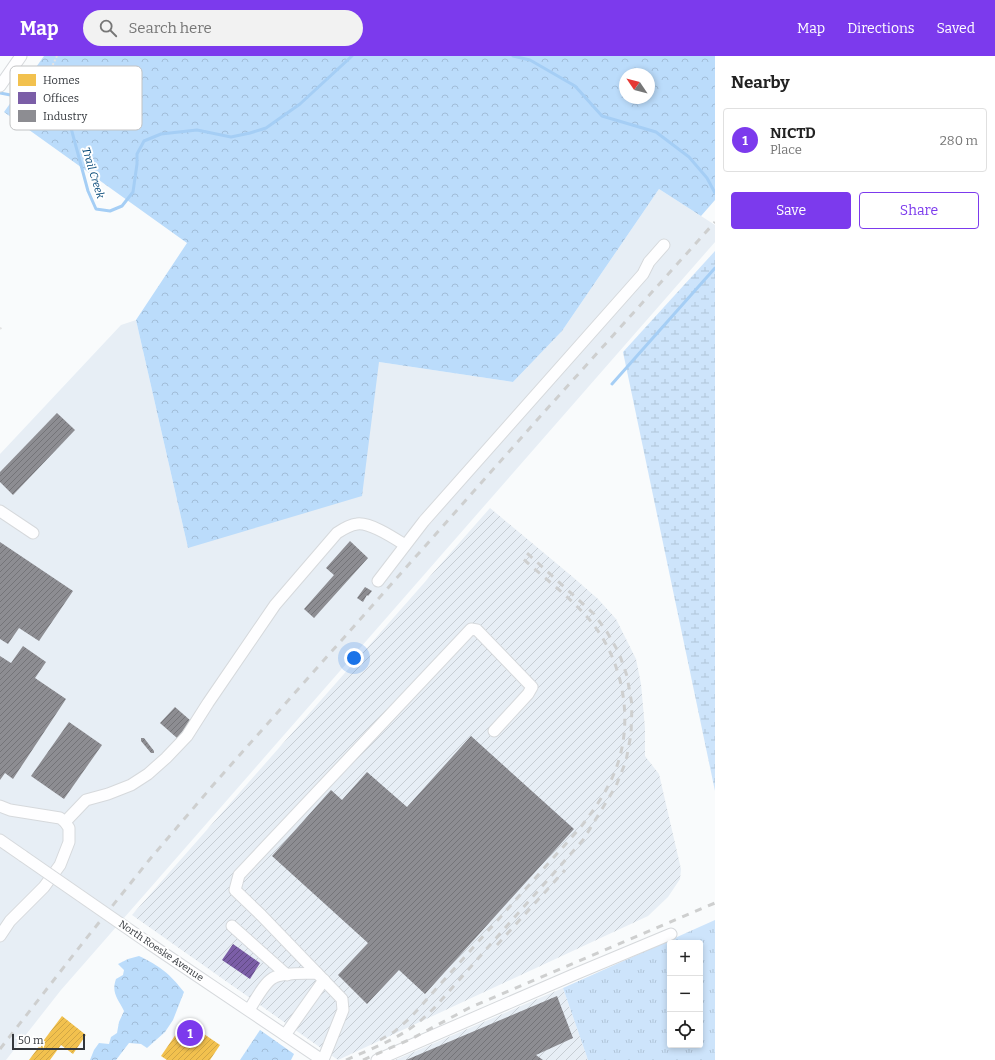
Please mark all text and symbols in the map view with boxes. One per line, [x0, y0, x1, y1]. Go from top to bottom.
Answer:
search box [83, 10, 363, 46]
text: Map [20, 17, 59, 40]
icon: search [97, 17, 119, 39]
text: Search here [129, 19, 212, 37]
text: Map [797, 20, 825, 37]
text: Directions [847, 20, 915, 37]
text: Saved [937, 20, 975, 37]
legend [10, 66, 142, 130]
north arrow [619, 68, 655, 104]
text: Nearby [731, 72, 790, 93]
text: Homes [43, 74, 80, 87]
text: Offices [43, 92, 79, 105]
text: Industry [43, 110, 87, 123]
text: NICTD [770, 124, 816, 142]
text: 1 [742, 133, 748, 148]
text: 280 m [940, 133, 978, 148]
text: Place [770, 142, 802, 157]
water label: Trail Creek [79, 146, 107, 201]
button: Save [731, 192, 851, 229]
button: Share [859, 192, 979, 229]
your location [344, 648, 364, 668]
street label: North Roeske Avenue [116, 918, 206, 984]
map controls [667, 940, 703, 1048]
button: + [667, 940, 703, 976]
button: − [667, 976, 703, 1012]
button: locate [667, 1012, 703, 1048]
pin: 1 [177, 1018, 203, 1048]
scale bar [12, 1032, 85, 1051]
text: 50 m [18, 1034, 44, 1047]

